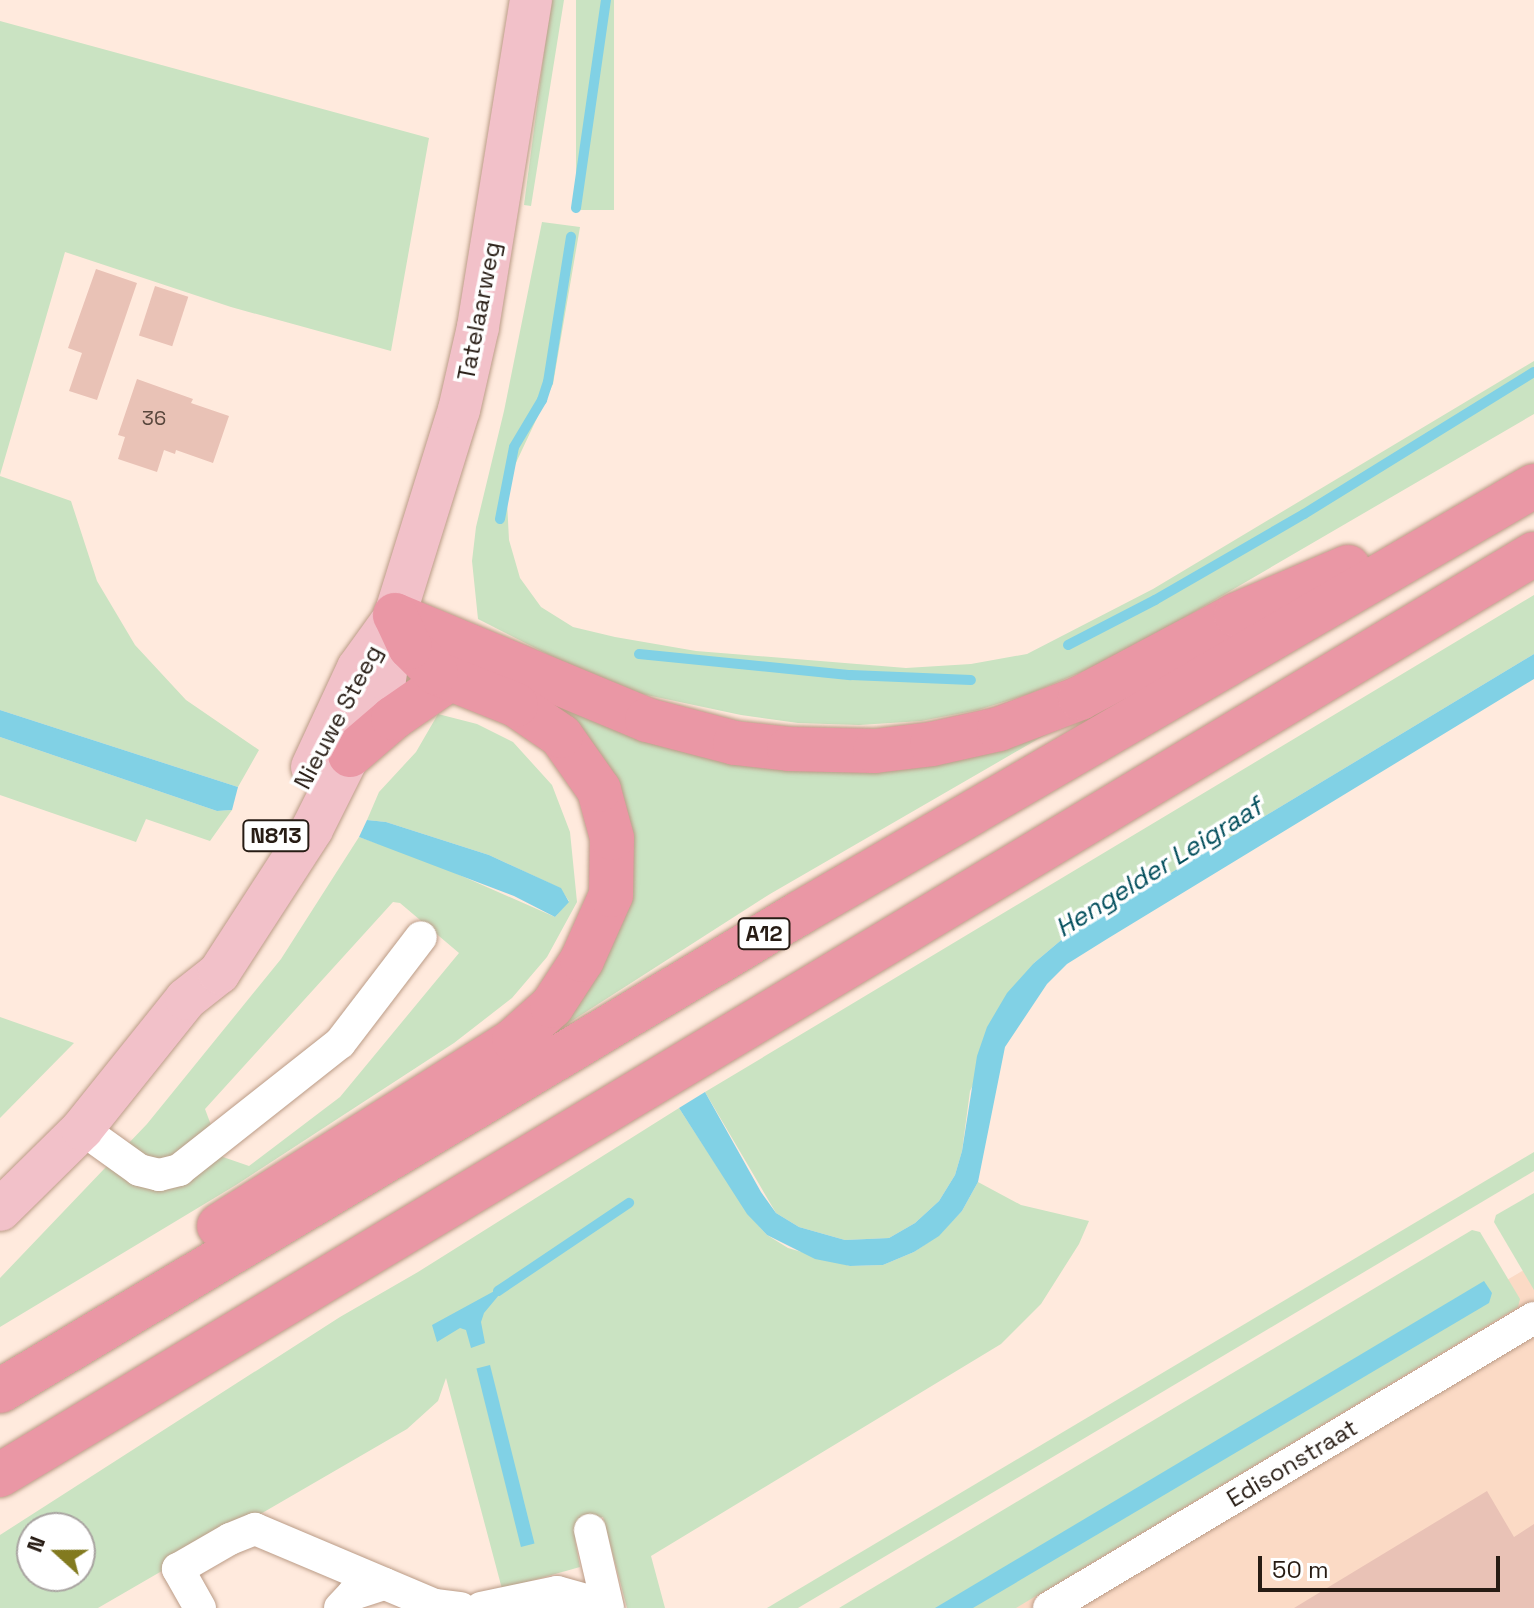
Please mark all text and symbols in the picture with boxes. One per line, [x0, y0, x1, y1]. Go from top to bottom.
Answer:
street label: Tatelaarweg [451, 239, 507, 383]
house number: 36 [142, 406, 166, 430]
street label: Nieuwe Steeg [288, 640, 388, 794]
water label: Hengelder Leigraaf [1050, 792, 1268, 944]
road number: N813 [242, 818, 310, 854]
road number: A12 [736, 916, 792, 952]
street label: Edisonstraat [1222, 1413, 1362, 1513]
north arrow [16, 1512, 96, 1592]
text: N [20, 1532, 51, 1556]
scale bar [1262, 1540, 1504, 1590]
text: 50 m [1272, 1554, 1329, 1585]

